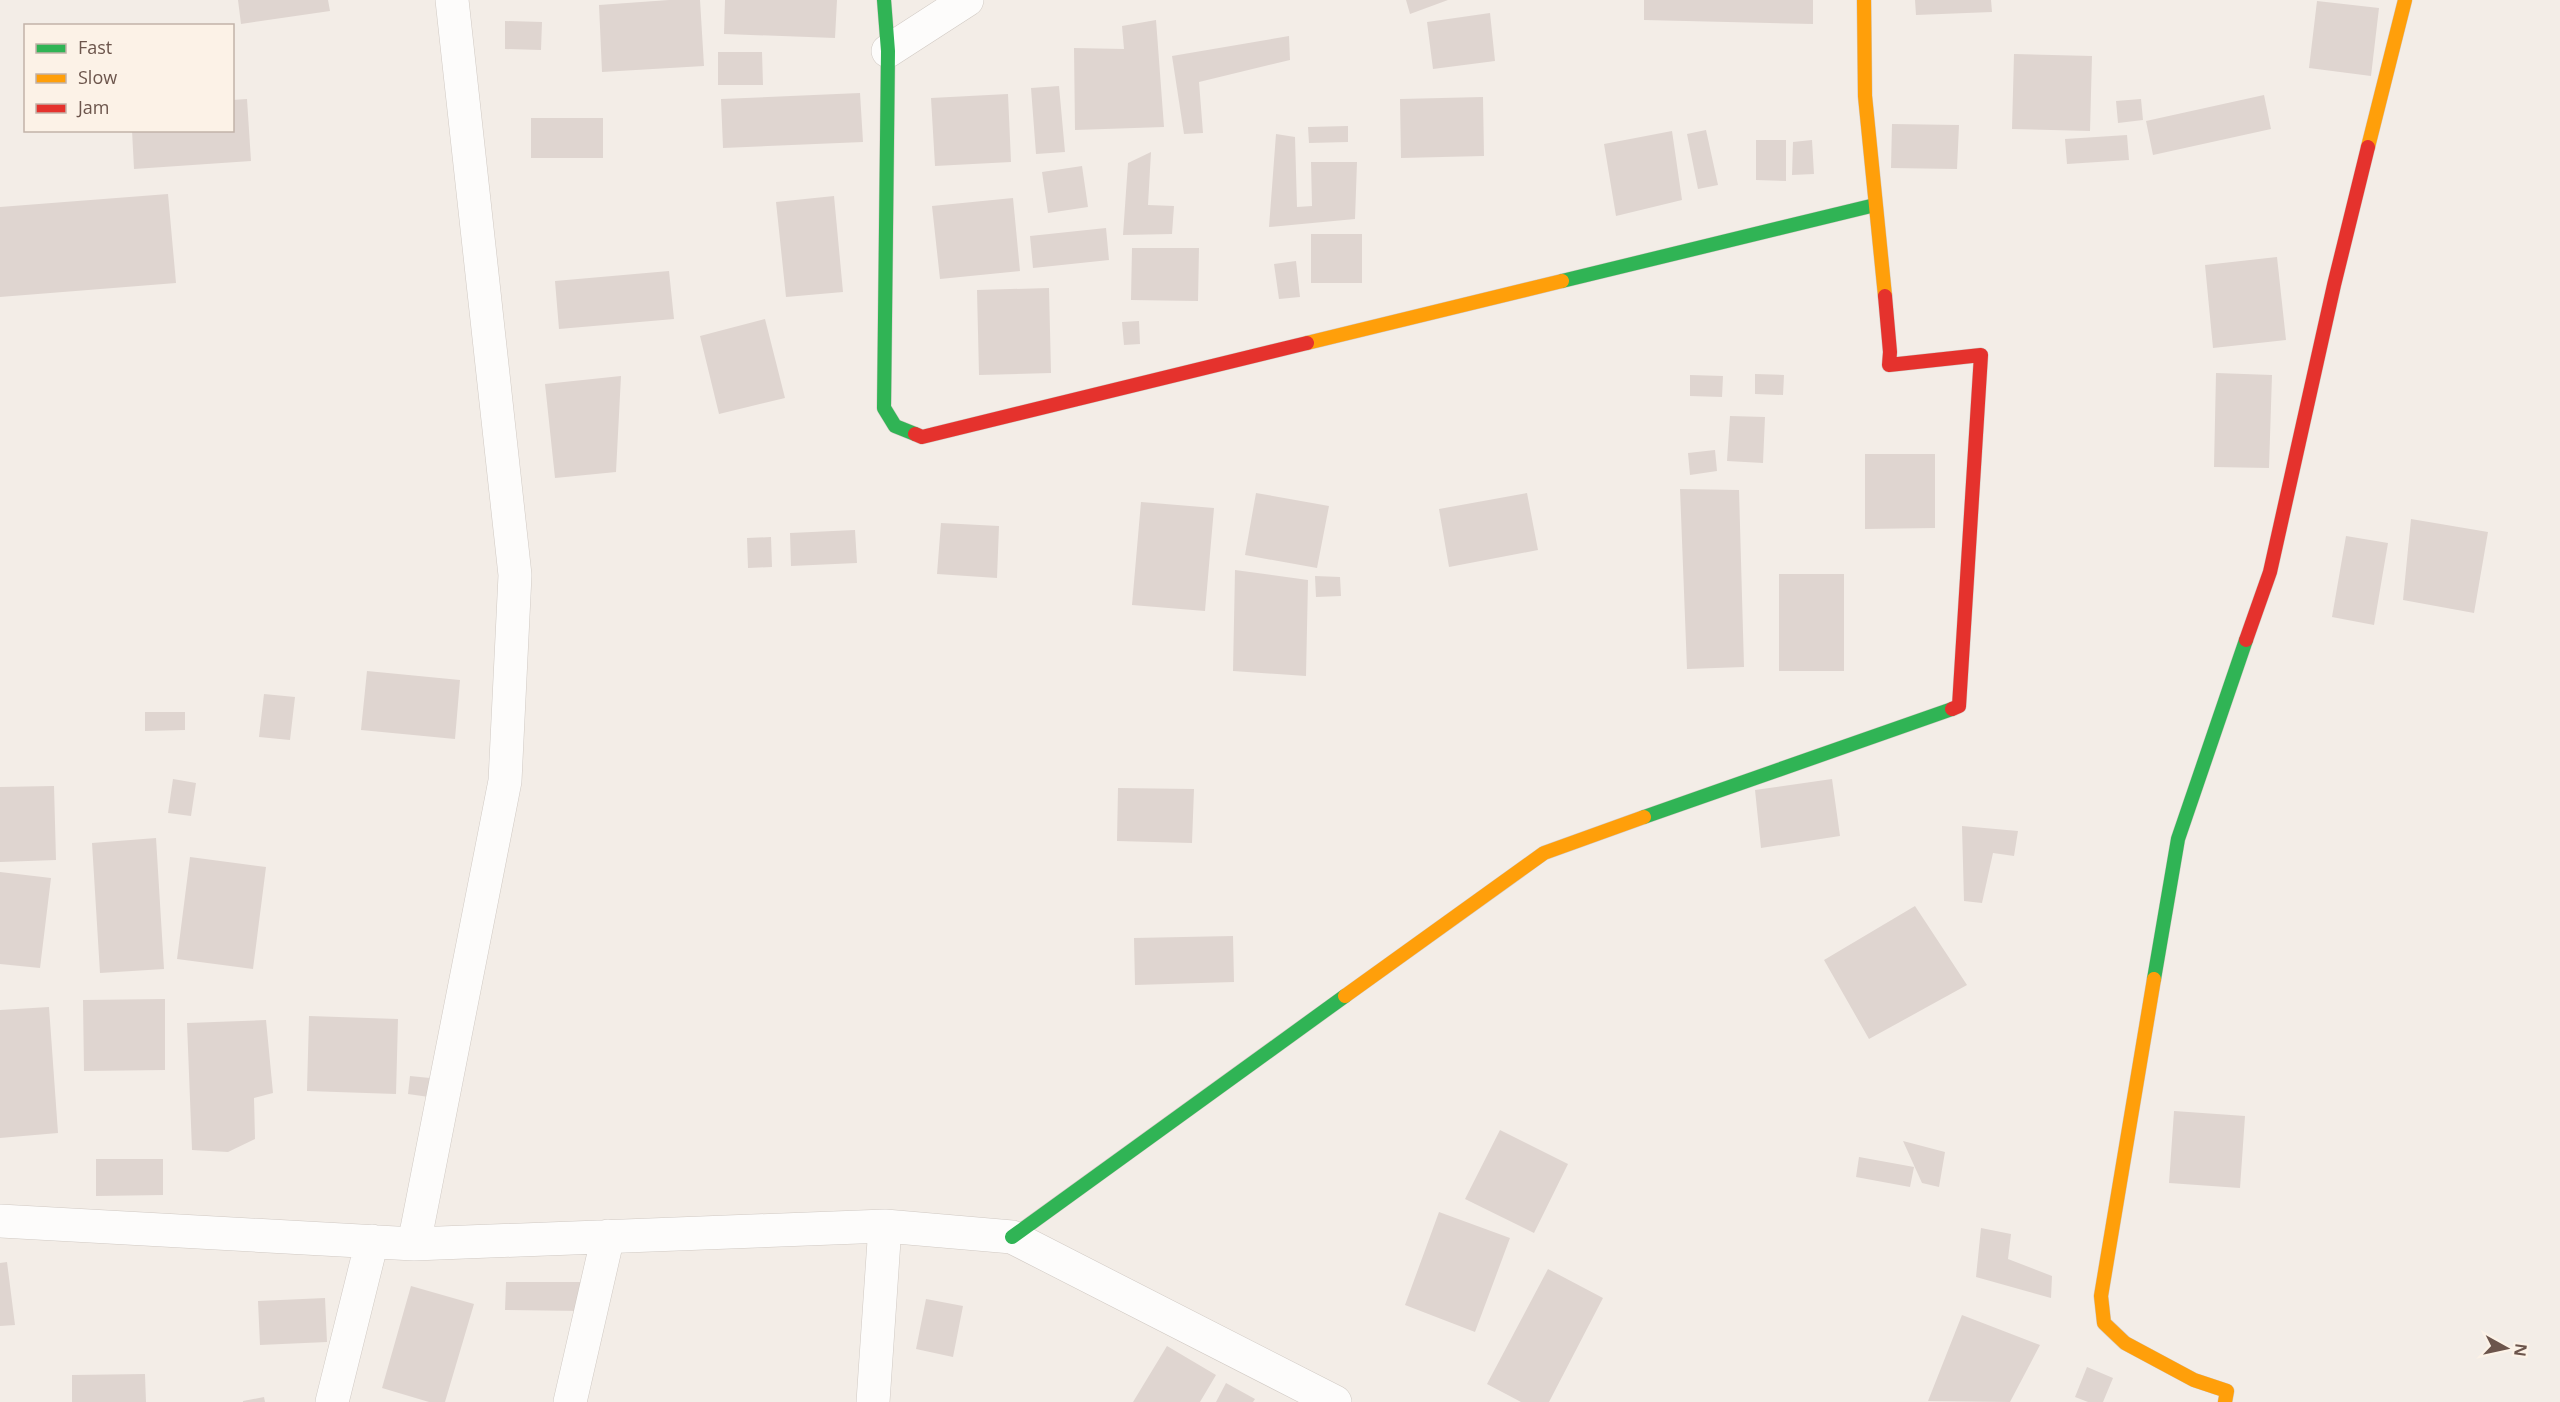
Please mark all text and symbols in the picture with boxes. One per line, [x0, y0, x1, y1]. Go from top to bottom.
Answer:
legend [24, 24, 234, 132]
text: Fast [78, 35, 112, 59]
text: Slow [78, 65, 117, 89]
text: Jam [76, 95, 110, 119]
north arrow [2476, 1318, 2536, 1378]
text: N [2509, 1342, 2533, 1358]

